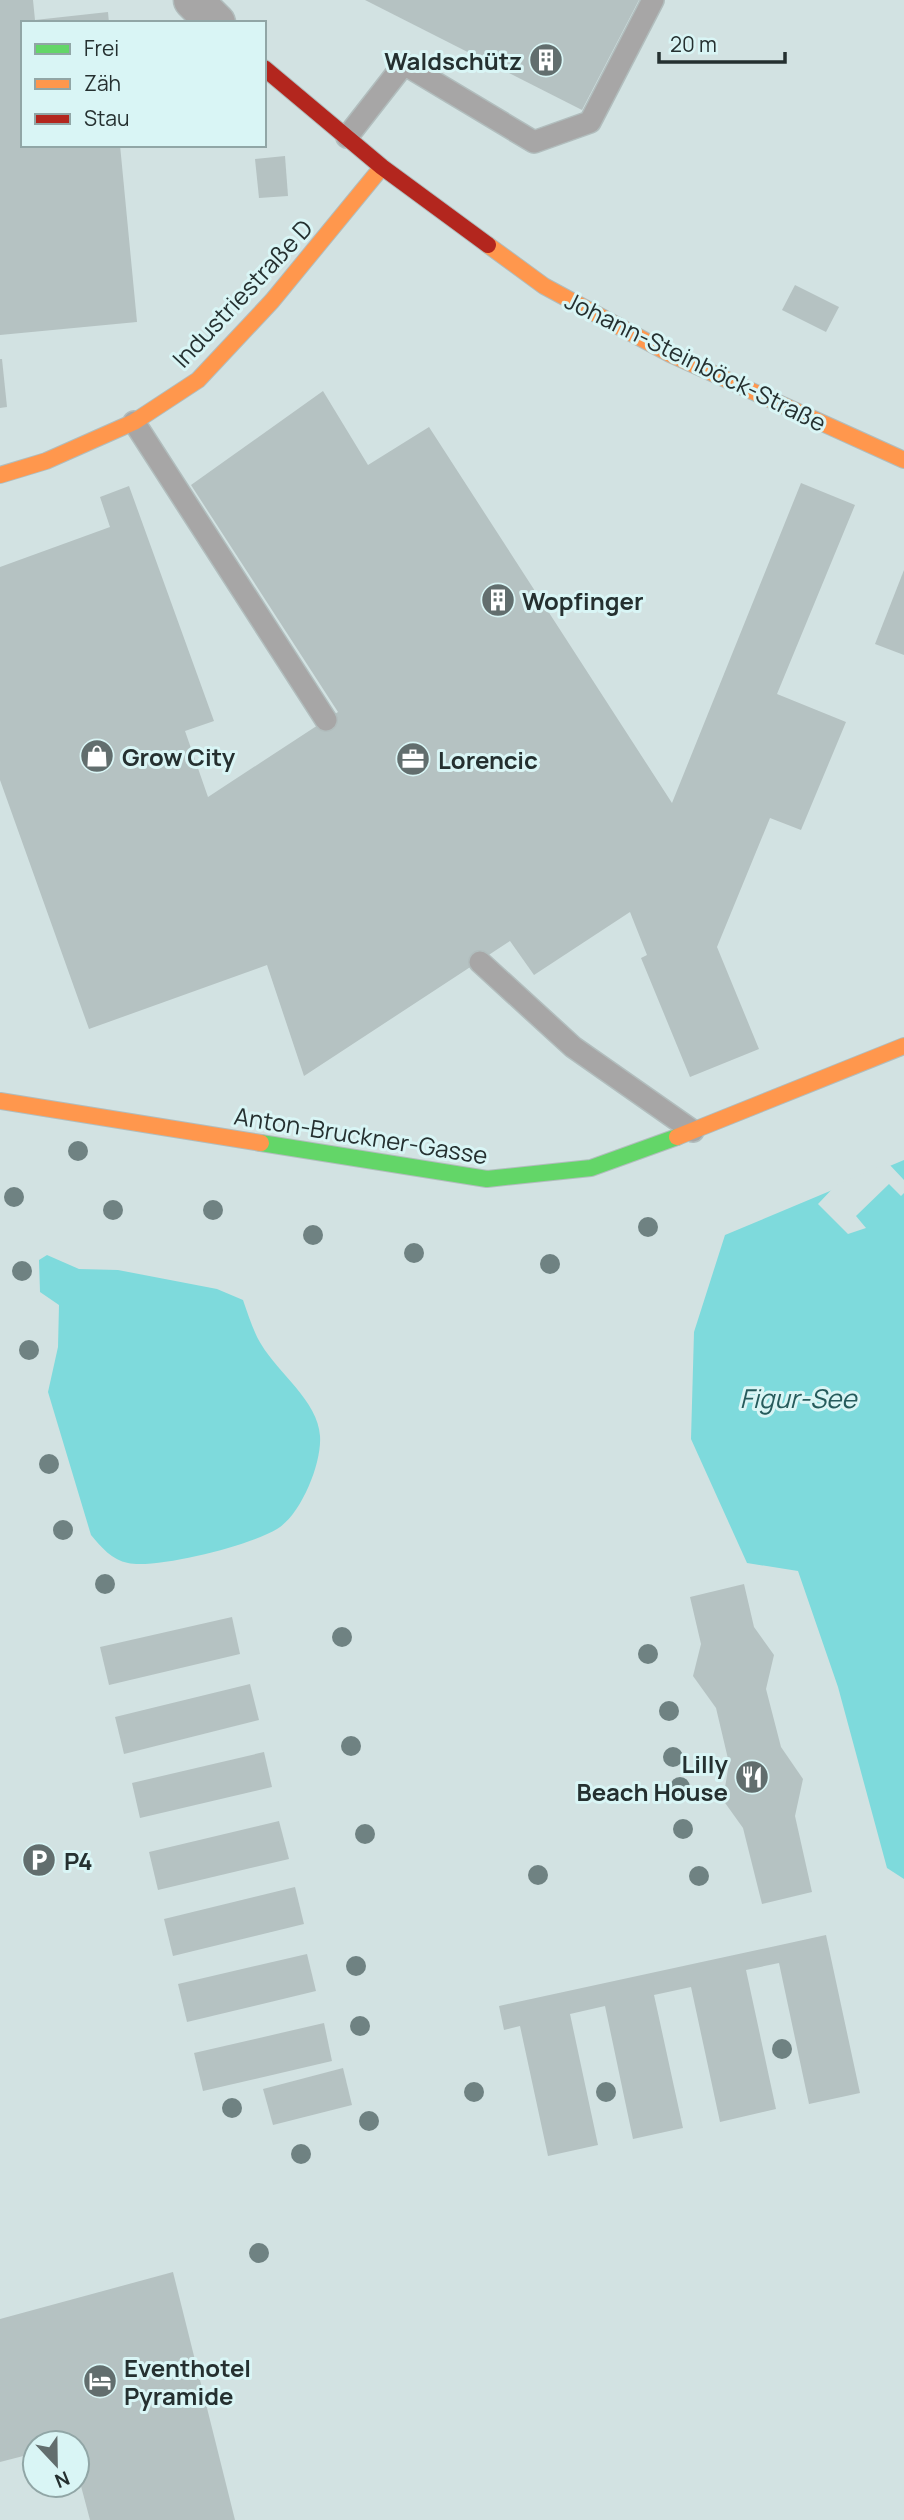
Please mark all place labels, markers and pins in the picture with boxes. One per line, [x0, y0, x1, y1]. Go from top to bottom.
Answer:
building icon: Waldschütz [527, 41, 565, 79]
place label: Waldschütz [384, 44, 522, 77]
building icon: Wopfinger [479, 581, 517, 619]
place label: Wopfinger [522, 584, 644, 617]
shop icon: Grow City [78, 737, 116, 775]
place label: Grow City [122, 740, 236, 773]
office icon: Lorencic [394, 740, 432, 778]
place label: Lorencic [438, 743, 538, 776]
place label: Lilly Beach House [577, 1747, 729, 1808]
restaurant icon: Lilly Beach House [733, 1758, 771, 1796]
parking icon: P4 [20, 1841, 58, 1879]
place label: P4 [64, 1844, 93, 1877]
place label: Eventhotel Pyramide [124, 2351, 251, 2412]
hotel icon: Eventhotel Pyramide [81, 2362, 119, 2400]

